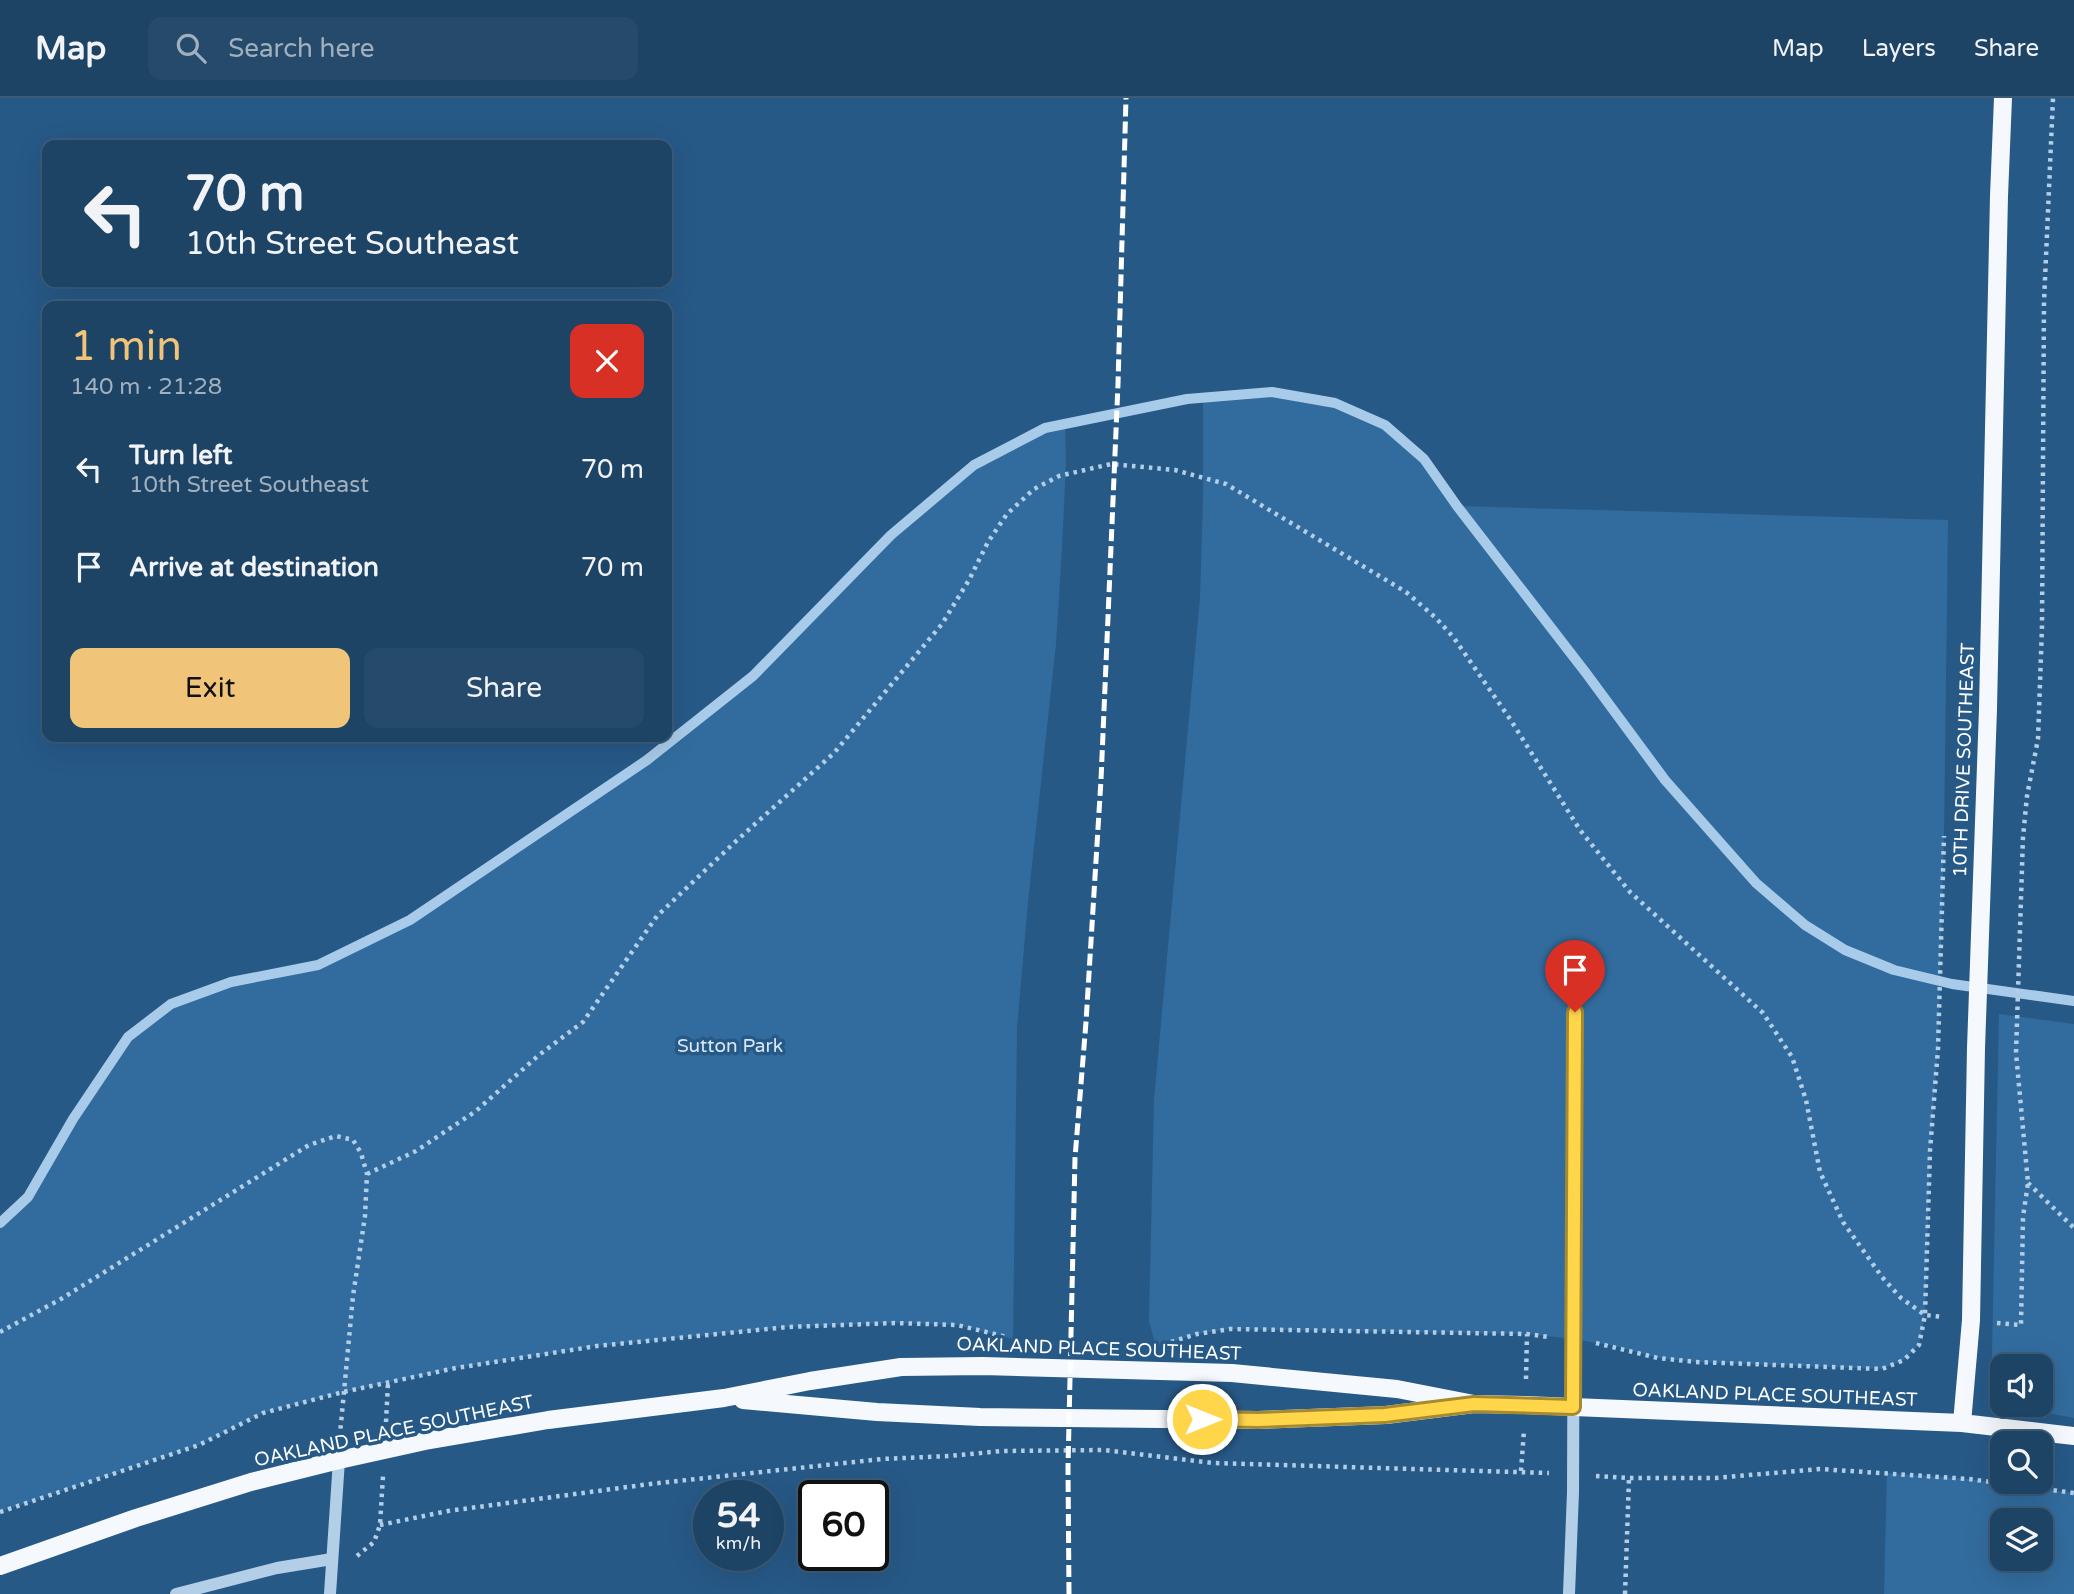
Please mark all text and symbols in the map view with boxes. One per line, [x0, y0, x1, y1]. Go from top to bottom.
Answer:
search box [148, 17, 638, 80]
text: Map [35, 29, 106, 68]
icon: search [172, 29, 210, 67]
text: Search here [228, 33, 374, 64]
text: Map [1772, 34, 1824, 63]
text: Layers [1862, 34, 1936, 63]
text: Share [1974, 34, 2039, 63]
text: 70 m [185, 165, 304, 224]
icon: left [70, 168, 161, 259]
text: 10th Street Southeast [185, 225, 519, 263]
text: 1 min [70, 321, 182, 372]
button: close [570, 324, 644, 398]
text: 140 m · 21:28 [70, 373, 222, 401]
text: Turn left [129, 440, 232, 471]
icon: left [70, 450, 108, 488]
text: 70 m [581, 454, 644, 485]
text: 10th Street Southeast [129, 471, 369, 499]
icon: arrive [70, 548, 108, 586]
text: Arrive at destination [129, 552, 379, 583]
text: 70 m [581, 552, 644, 583]
street label: 10TH DRIVE SOUTHEAST [1949, 642, 1979, 878]
button: Exit [70, 648, 350, 728]
button: Share [364, 648, 644, 728]
pin [1545, 940, 1605, 1012]
icon: arrive [1556, 951, 1594, 989]
park label: Sutton Park [677, 1035, 783, 1057]
street label: OAKLAND PLACE SOUTHEAST [956, 1333, 1242, 1365]
map controls [1990, 1354, 2053, 1571]
button: sound [1990, 1354, 2053, 1417]
street label: OAKLAND PLACE SOUTHEAST [1632, 1379, 1918, 1411]
position arrow [1165, 1382, 1239, 1456]
street label: OAKLAND PLACE SOUTHEAST [252, 1391, 536, 1471]
button: search [1990, 1431, 2053, 1494]
speed limit sign: 60 [798, 1480, 889, 1571]
text: 54 [717, 1495, 760, 1537]
button: layers [1990, 1508, 2053, 1571]
text: km/h [716, 1532, 761, 1554]

